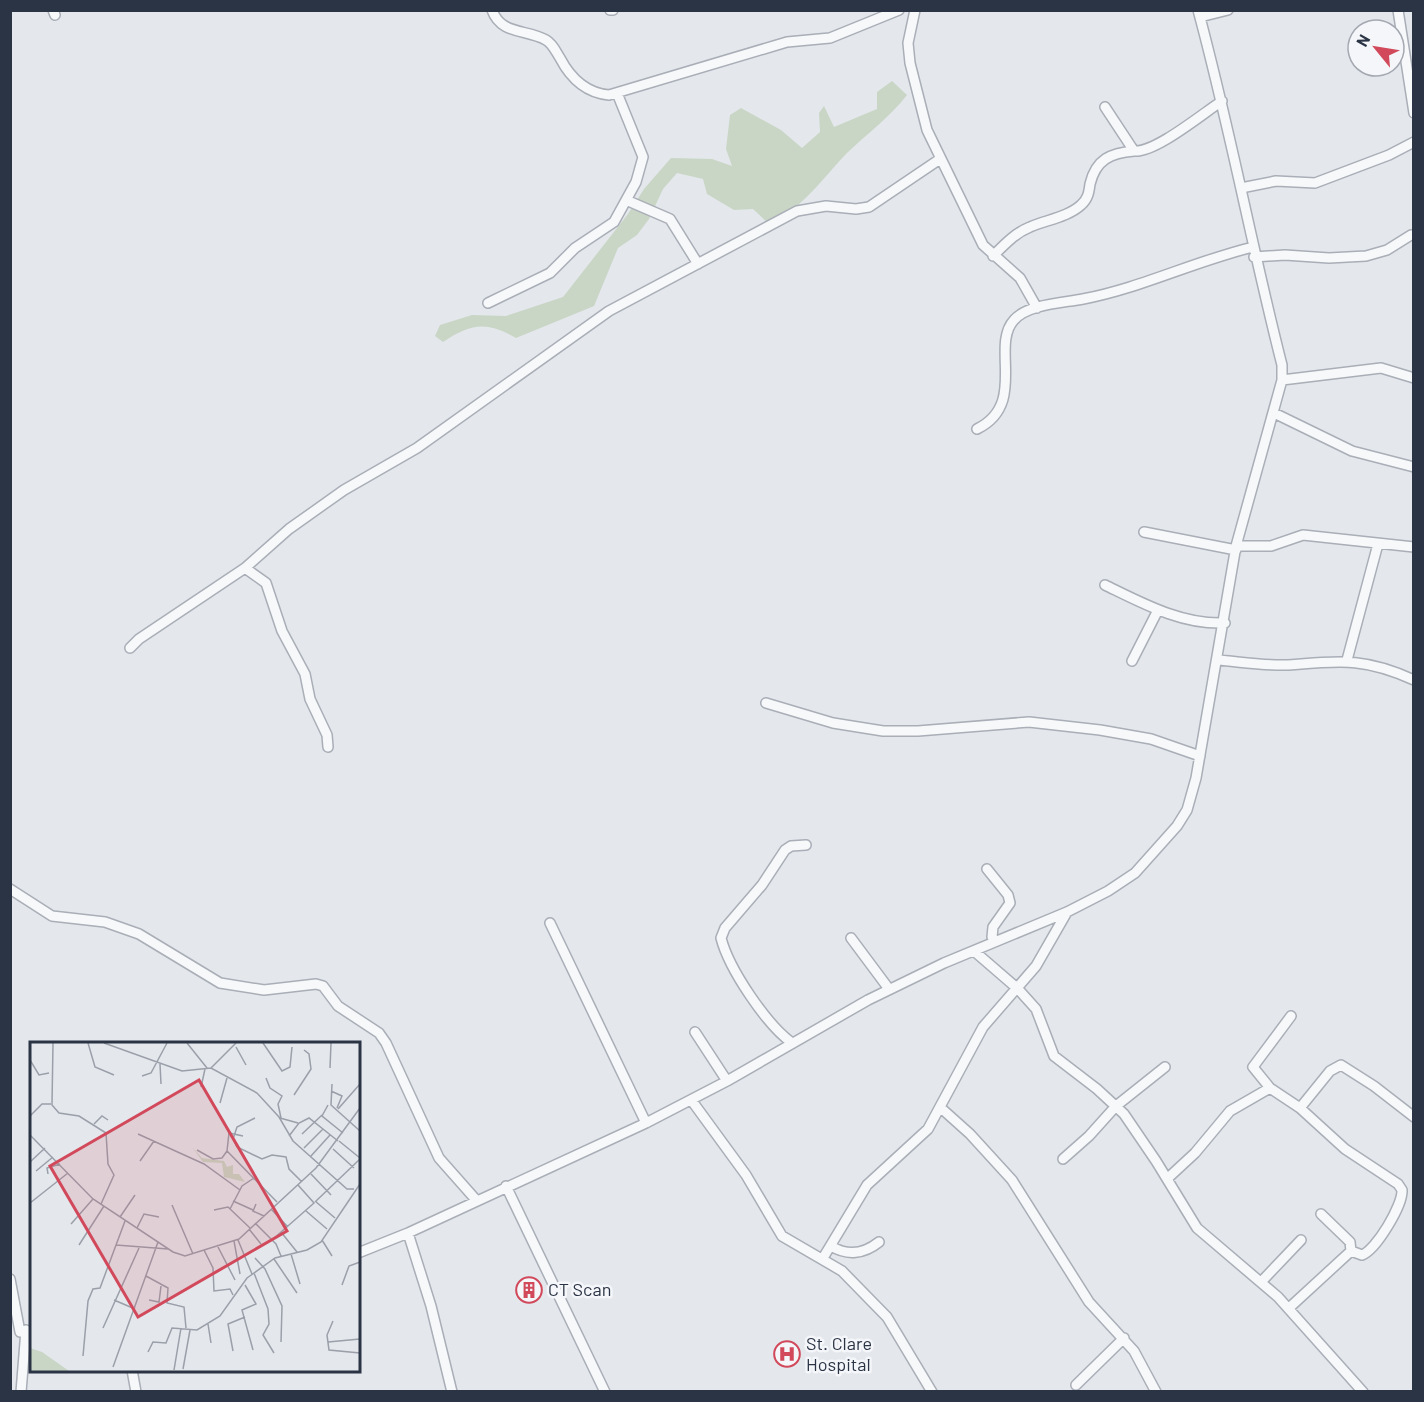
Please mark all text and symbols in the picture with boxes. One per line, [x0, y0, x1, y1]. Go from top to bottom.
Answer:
north arrow [1346, 18, 1406, 78]
text: N [1352, 31, 1373, 50]
inset map [30, 1042, 360, 1372]
building icon: CT Scan [514, 1275, 544, 1305]
place label: CT Scan [548, 1278, 611, 1300]
place label: St. Clare Hospital [806, 1332, 872, 1375]
hospital icon: St. Clare Hospital [772, 1339, 802, 1369]

